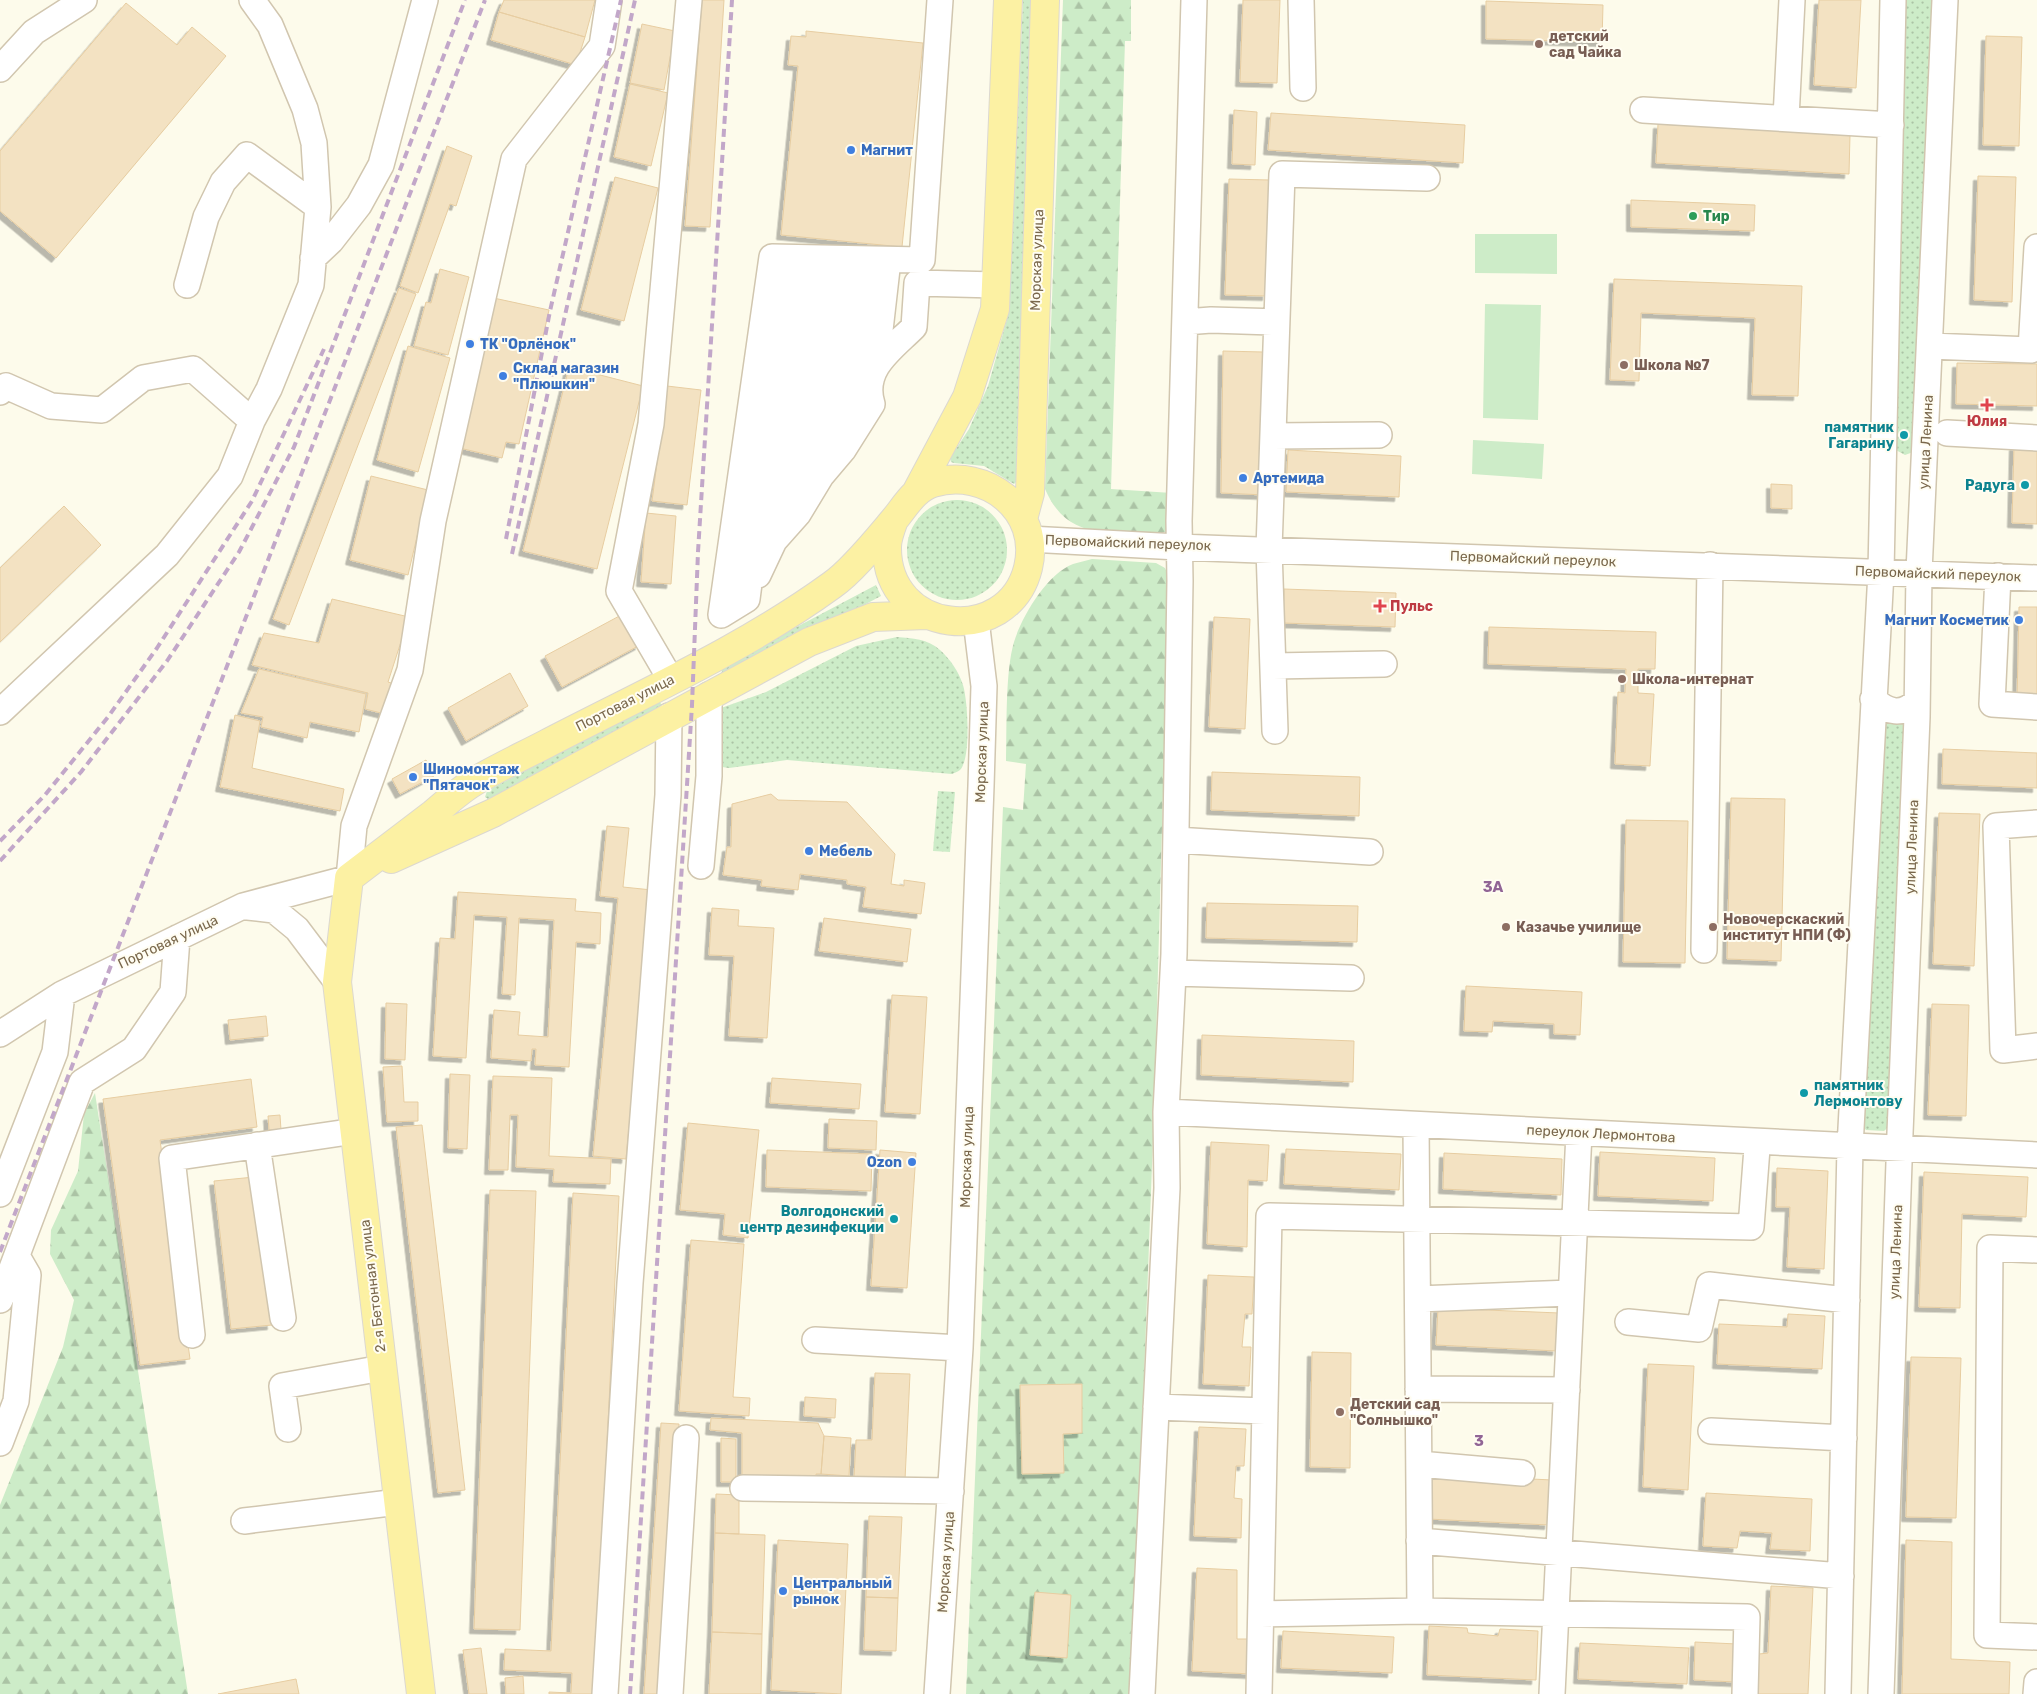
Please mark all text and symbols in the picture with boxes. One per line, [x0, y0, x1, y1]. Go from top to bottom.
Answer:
place label: детский сад Чайка [1549, 28, 1621, 61]
marker: детский сад Чайка [1533, 38, 1545, 50]
place label: Магнит [861, 142, 913, 159]
marker: Магнит [845, 144, 857, 156]
place label: Тир [1703, 208, 1730, 225]
street label: Морская улица [1027, 209, 1047, 311]
marker: Тир [1687, 210, 1699, 222]
place label: ТК "Орлёнок" [480, 336, 576, 353]
marker: ТК "Орлёнок" [464, 338, 476, 350]
place label: Школа №7 [1634, 357, 1709, 374]
marker: Школа №7 [1618, 359, 1630, 371]
place label: Склад магазин "Плюшкин" [513, 360, 619, 393]
marker: Склад магазин "Плюшкин" [497, 370, 509, 382]
street label: улица Ленина [1915, 394, 1937, 490]
marker: Юлия [1981, 399, 1993, 411]
place label: Юлия [1967, 413, 2007, 430]
place label: памятник Гагарину [1824, 419, 1895, 452]
marker: памятник Гагарину [1898, 429, 1910, 441]
place label: Артемида [1253, 470, 1324, 487]
marker: Артемида [1237, 472, 1249, 484]
place label: Радуга [1965, 477, 2015, 494]
marker: Радуга [2019, 479, 2031, 491]
street label: Первомайский переулок [1044, 532, 1212, 554]
street label: Первомайский переулок [1449, 548, 1617, 570]
street label: Первомайский переулок [1854, 563, 2022, 585]
place label: Пульс [1390, 598, 1433, 615]
marker: Пульс [1374, 600, 1386, 612]
place label: Магнит Косметик [1884, 612, 2010, 629]
marker: Магнит Косметик [2013, 614, 2025, 626]
street label: Портовая улица [573, 671, 677, 735]
place label: Школа-интернат [1632, 671, 1754, 688]
marker: Школа-интернат [1616, 673, 1628, 685]
street label: Морская улица [972, 701, 992, 803]
place label: Шиномонтаж "Пятачок" [423, 761, 520, 794]
marker: Шиномонтаж "Пятачок" [407, 771, 419, 783]
street label: улица Ленина [1902, 799, 1922, 895]
place label: Мебель [819, 843, 872, 860]
marker: Мебель [803, 845, 815, 857]
district label: 3А [1483, 878, 1504, 896]
street label: Портовая улица [115, 911, 221, 973]
place label: Новочерскаский институт НПИ (Ф) [1723, 911, 1851, 944]
place label: Казачье училище [1516, 919, 1641, 936]
marker: Казачье училище [1500, 921, 1512, 933]
marker: Новочерскаский институт НПИ (Ф) [1707, 921, 1719, 933]
place label: памятник Лермонтову [1814, 1077, 1903, 1110]
marker: памятник Лермонтову [1798, 1087, 1810, 1099]
street label: Морская улица [957, 1106, 977, 1208]
street label: переулок Лермонтова [1526, 1122, 1676, 1146]
place label: Ozon [867, 1154, 902, 1171]
marker: Ozon [906, 1156, 918, 1168]
place label: Волгодонский центр дезинфекции [740, 1203, 884, 1236]
street label: улица Ленина [1886, 1204, 1906, 1300]
marker: Волгодонский центр дезинфекции [888, 1213, 900, 1225]
street label: 2-я Бетонная улица [356, 1219, 390, 1353]
place label: Детский сад "Солнышко" [1350, 1396, 1440, 1429]
marker: Детский сад "Солнышко" [1334, 1406, 1346, 1418]
district label: 3 [1474, 1432, 1484, 1450]
street label: Морская улица [934, 1511, 958, 1613]
place label: Центральный рынок [793, 1575, 892, 1608]
marker: Центральный рынок [777, 1585, 789, 1597]

